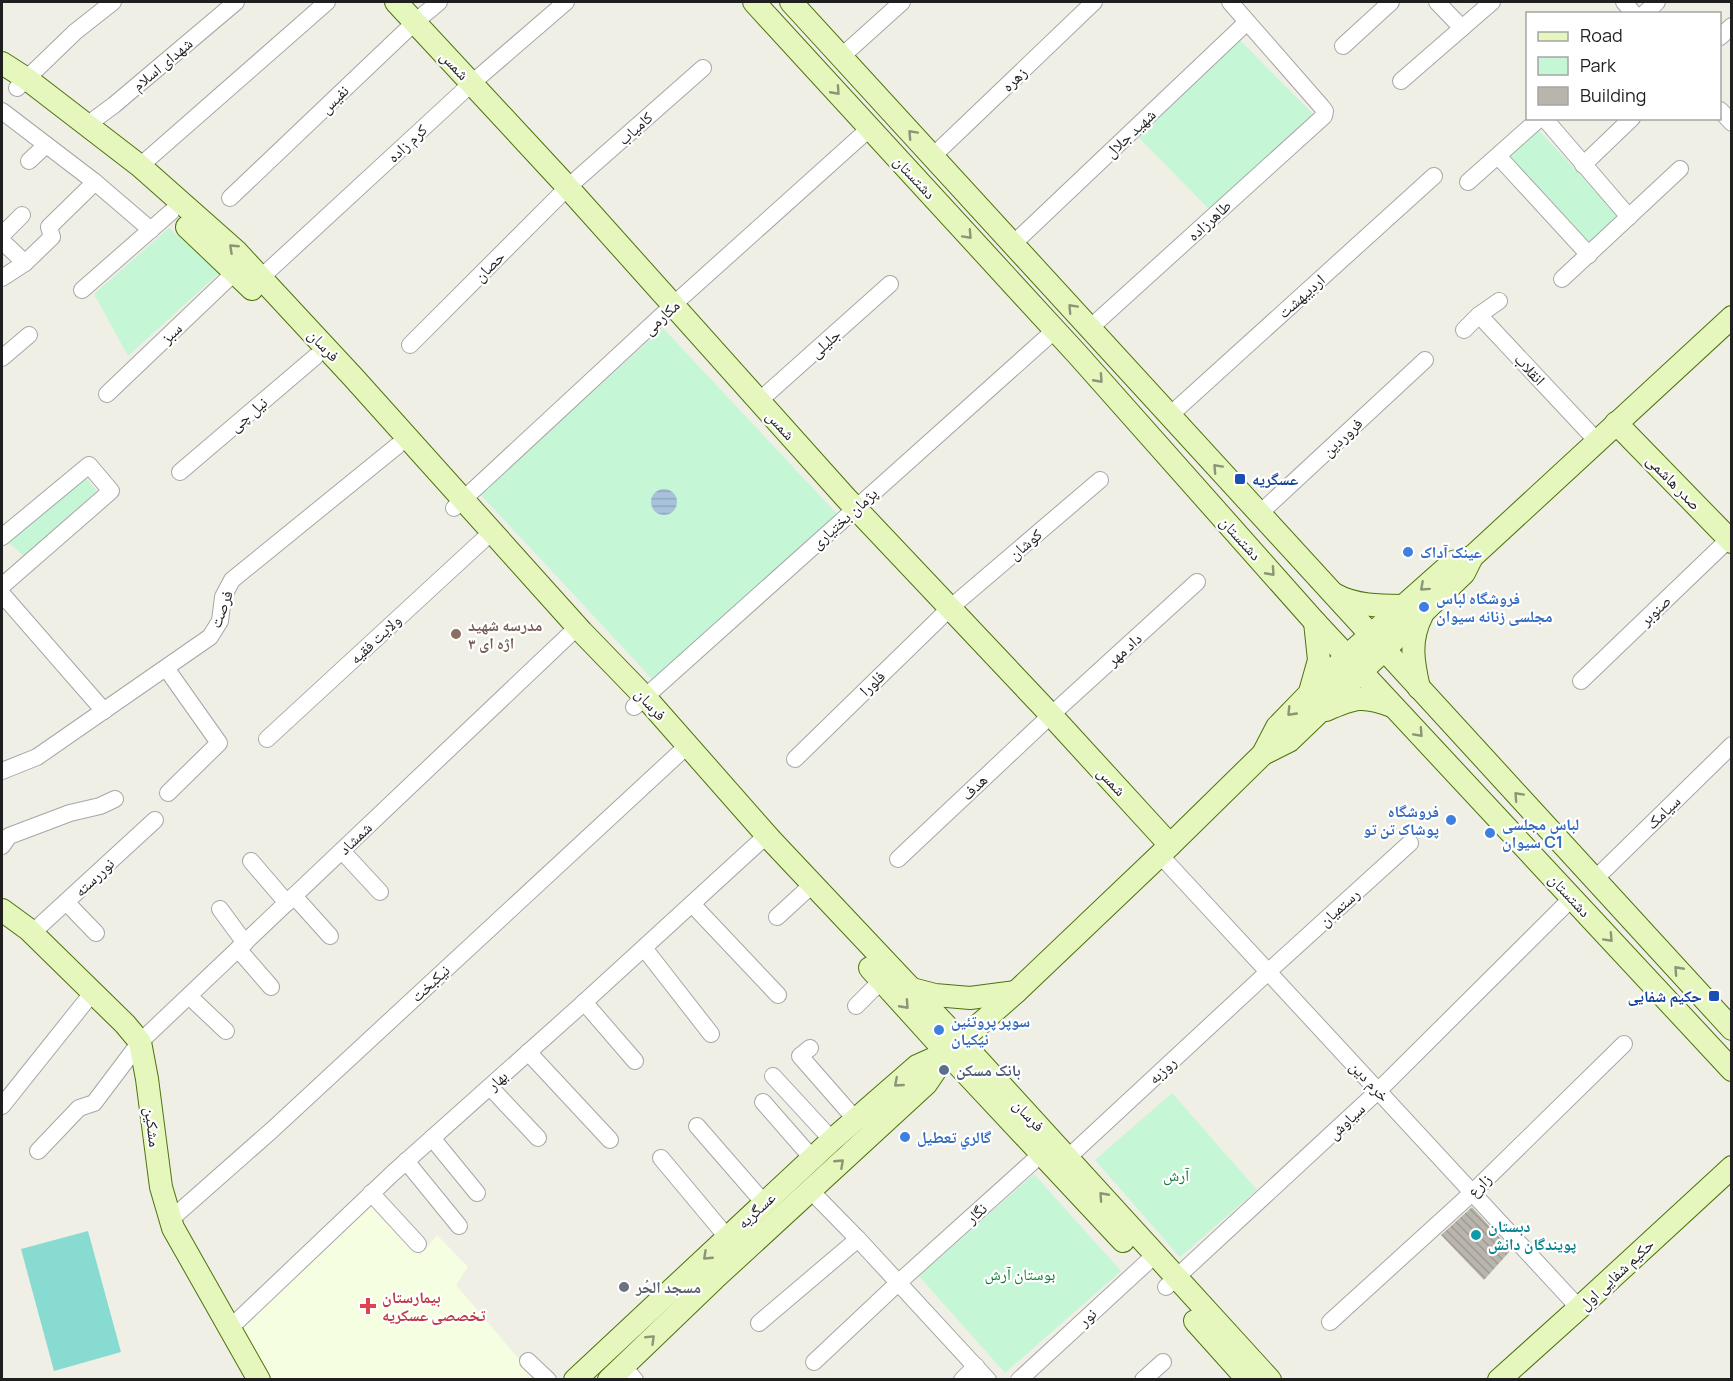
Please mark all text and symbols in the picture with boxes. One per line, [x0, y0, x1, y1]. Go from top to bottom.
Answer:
legend [1526, 12, 1721, 120]
text: Road [1580, 23, 1623, 47]
street label: شهدای اسلام [127, 32, 197, 96]
street label: شمس [436, 45, 474, 85]
text: Park [1580, 53, 1617, 77]
street label: زهره [997, 62, 1031, 96]
street label: نفیس [315, 80, 353, 118]
text: Building [1580, 83, 1646, 107]
one-way arrow [829, 84, 840, 95]
street label: شهید جلال [1100, 104, 1160, 162]
street label: کامیاب [613, 106, 658, 150]
street label: کرم زاده [382, 119, 432, 167]
one-way arrow [908, 130, 919, 141]
street label: دشتستان [889, 150, 941, 204]
street label: طاهرزاده [1182, 194, 1236, 246]
one-way arrow [960, 228, 971, 239]
one-way arrow [229, 245, 240, 256]
street label: حصان [468, 245, 510, 287]
street label: اردیبهشت [1273, 269, 1329, 323]
street label: مکارمی [638, 294, 684, 340]
one-way arrow [1068, 305, 1079, 315]
street label: سبز [155, 318, 186, 349]
street label: جلیلی [805, 323, 845, 363]
street label: فرسان [303, 324, 345, 366]
street label: انقلاب [1510, 348, 1550, 390]
one-way arrow [1092, 372, 1103, 383]
street label: نیل چی [224, 391, 272, 437]
street label: شمس [762, 405, 800, 445]
street label: فروردین [1317, 412, 1367, 462]
street label: صدر هاشمی [1642, 449, 1706, 515]
one-way arrow [1213, 464, 1224, 475]
place label: عسگریه [1252, 468, 1298, 490]
marker: عسگریه [1233, 472, 1247, 486]
street label: پژمان بختیاری [806, 482, 882, 554]
street label: دشتستان [1215, 511, 1267, 565]
street label: کوشان [1003, 523, 1047, 565]
place label: عینک آداک [1420, 541, 1482, 563]
marker: عینک آداک [1401, 545, 1415, 559]
one-way arrow [1264, 565, 1275, 575]
one-way arrow [1420, 580, 1431, 591]
street label: فرصت [204, 587, 238, 631]
place label: فروشگاه لباس مجلسی زنانه سیوان [1436, 587, 1552, 627]
street label: صنوبر [1634, 590, 1675, 631]
marker: فروشگاه لباس مجلسی زنانه سیوان [1417, 600, 1431, 614]
street label: ولایت فقیه [344, 609, 406, 669]
place label: مدرسه شهید اژه ای ۳ [468, 614, 542, 654]
marker: مدرسه شهید اژه ای ۳ [449, 627, 463, 641]
street label: داد مهر [1101, 627, 1146, 671]
street label: فلورا [854, 665, 890, 701]
street label: فرسان [630, 683, 672, 725]
one-way arrow [1288, 705, 1299, 716]
one-way arrow [1412, 727, 1423, 737]
street label: شمس [1093, 761, 1131, 801]
street label: هدف [956, 769, 992, 805]
street label: سیامک [1641, 790, 1685, 834]
one-way arrow [1514, 792, 1525, 803]
place label: فروشگاه پوشاک تن تو [1363, 800, 1439, 840]
marker: فروشگاه پوشاک تن تو [1444, 813, 1458, 827]
place label: لباس مجلسی سیوان C1 [1502, 813, 1579, 853]
street label: شمشاد [334, 817, 376, 859]
marker: لباس مجلسی سیوان C1 [1483, 826, 1497, 840]
street label: نوررسته [69, 853, 119, 901]
street label: دشتستان [1544, 868, 1596, 922]
street label: رستمیان [1314, 883, 1364, 931]
one-way arrow [1602, 931, 1613, 941]
street label: نیکبخت [406, 959, 454, 1007]
one-way arrow [1674, 967, 1685, 977]
place label: حکیم شفایی [1627, 985, 1702, 1008]
marker: حکیم شفایی [1707, 989, 1721, 1003]
one-way arrow [898, 999, 909, 1009]
place label: سوپر پروتئین نیکیان [951, 1010, 1030, 1050]
marker: سوپر پروتئین نیکیان [932, 1023, 946, 1037]
street label: روزبه [1143, 1051, 1181, 1089]
street label: خرم دین [1345, 1056, 1395, 1106]
place label: بانک مسکن [956, 1059, 1021, 1081]
marker: بانک مسکن [937, 1063, 951, 1077]
street label: بهار [481, 1065, 512, 1096]
one-way arrow [894, 1076, 905, 1087]
street label: فرسان [1008, 1094, 1050, 1136]
street label: سیاوش [1322, 1098, 1370, 1144]
street label: مشکین [140, 1106, 166, 1148]
place label: گالري تعطيل [917, 1126, 991, 1150]
marker: گالري تعطيل [898, 1130, 912, 1144]
one-way arrow [833, 1160, 844, 1171]
park label: آرش [1163, 1164, 1190, 1186]
street label: زارع [1462, 1168, 1496, 1202]
street label: عسگریه [732, 1187, 780, 1233]
one-way arrow [1099, 1192, 1110, 1203]
street label: نگار [960, 1197, 992, 1229]
place label: دبستان پویندگان دانش [1488, 1215, 1576, 1255]
marker: دبستان پویندگان دانش [1469, 1228, 1483, 1242]
street label: حکیم شفایی اول [1573, 1233, 1659, 1315]
one-way arrow [703, 1249, 713, 1260]
park label: بوستان آرش [985, 1263, 1056, 1285]
place label: مسجد الحُر [635, 1276, 701, 1298]
marker: مسجد الحُر [617, 1280, 631, 1294]
place label: بیمارستان تخصصی عسکریه [382, 1286, 486, 1326]
marker: بیمارستان تخصصی عسکریه [359, 1297, 377, 1315]
street label: نور [1072, 1303, 1101, 1332]
one-way arrow [644, 1335, 655, 1346]

